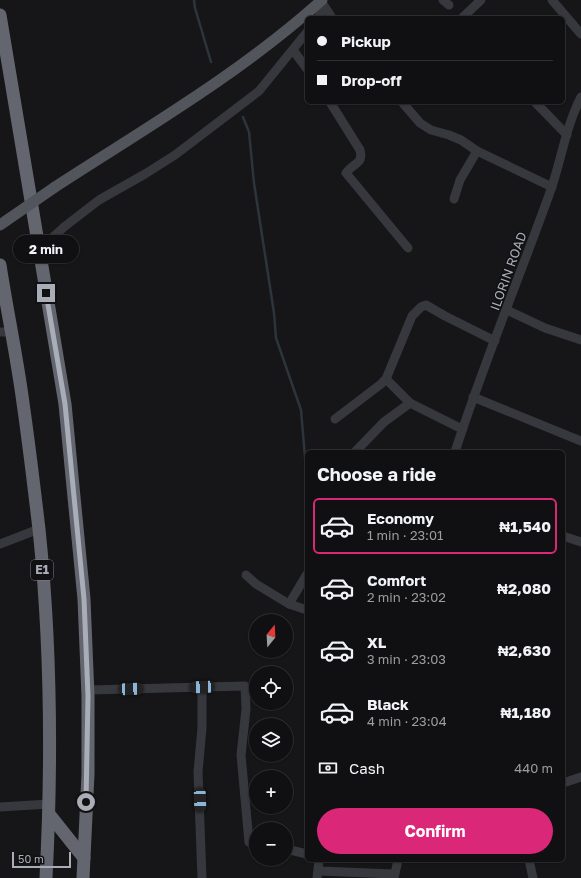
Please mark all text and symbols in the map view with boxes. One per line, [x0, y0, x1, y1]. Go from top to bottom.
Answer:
text: Pickup [341, 32, 391, 50]
text: Drop-off [341, 71, 401, 89]
street label: ILORIN ROAD [486, 229, 530, 313]
callout: 2 min [13, 235, 79, 263]
text: 2 min [29, 241, 63, 257]
route end [37, 284, 55, 302]
text: Choose a ride [317, 463, 436, 485]
icon: car [319, 508, 355, 544]
text: Economy [367, 509, 434, 527]
text: ₦1,540 [499, 517, 551, 535]
text: 1 min · 23:01 [367, 527, 443, 543]
road number: E1 [31, 560, 53, 580]
icon: car [319, 570, 355, 606]
text: Comfort [367, 571, 426, 589]
text: ₦2,080 [497, 579, 551, 597]
text: 2 min · 23:02 [367, 589, 446, 605]
north arrow [249, 614, 293, 658]
map controls [249, 614, 293, 866]
icon: car [319, 632, 355, 668]
text: XL [367, 633, 386, 651]
text: ₦2,630 [498, 641, 551, 659]
text: 3 min · 23:03 [367, 651, 446, 667]
button: locate [249, 666, 293, 710]
car [190, 681, 214, 693]
car [119, 683, 143, 695]
icon: car [319, 694, 355, 730]
text: Black [367, 695, 409, 713]
text: ₦1,180 [501, 703, 551, 721]
text: 4 min · 23:04 [367, 713, 447, 729]
button: layers [249, 718, 293, 762]
icon: cash [317, 757, 339, 779]
text: Cash [349, 759, 385, 777]
text: 440 m [514, 760, 553, 776]
button: + [249, 770, 293, 814]
car [194, 788, 206, 812]
route start [77, 793, 95, 811]
button: Confirm [317, 808, 553, 854]
button: − [249, 822, 293, 866]
scale bar [12, 850, 71, 869]
text: 50 m [18, 852, 44, 865]

